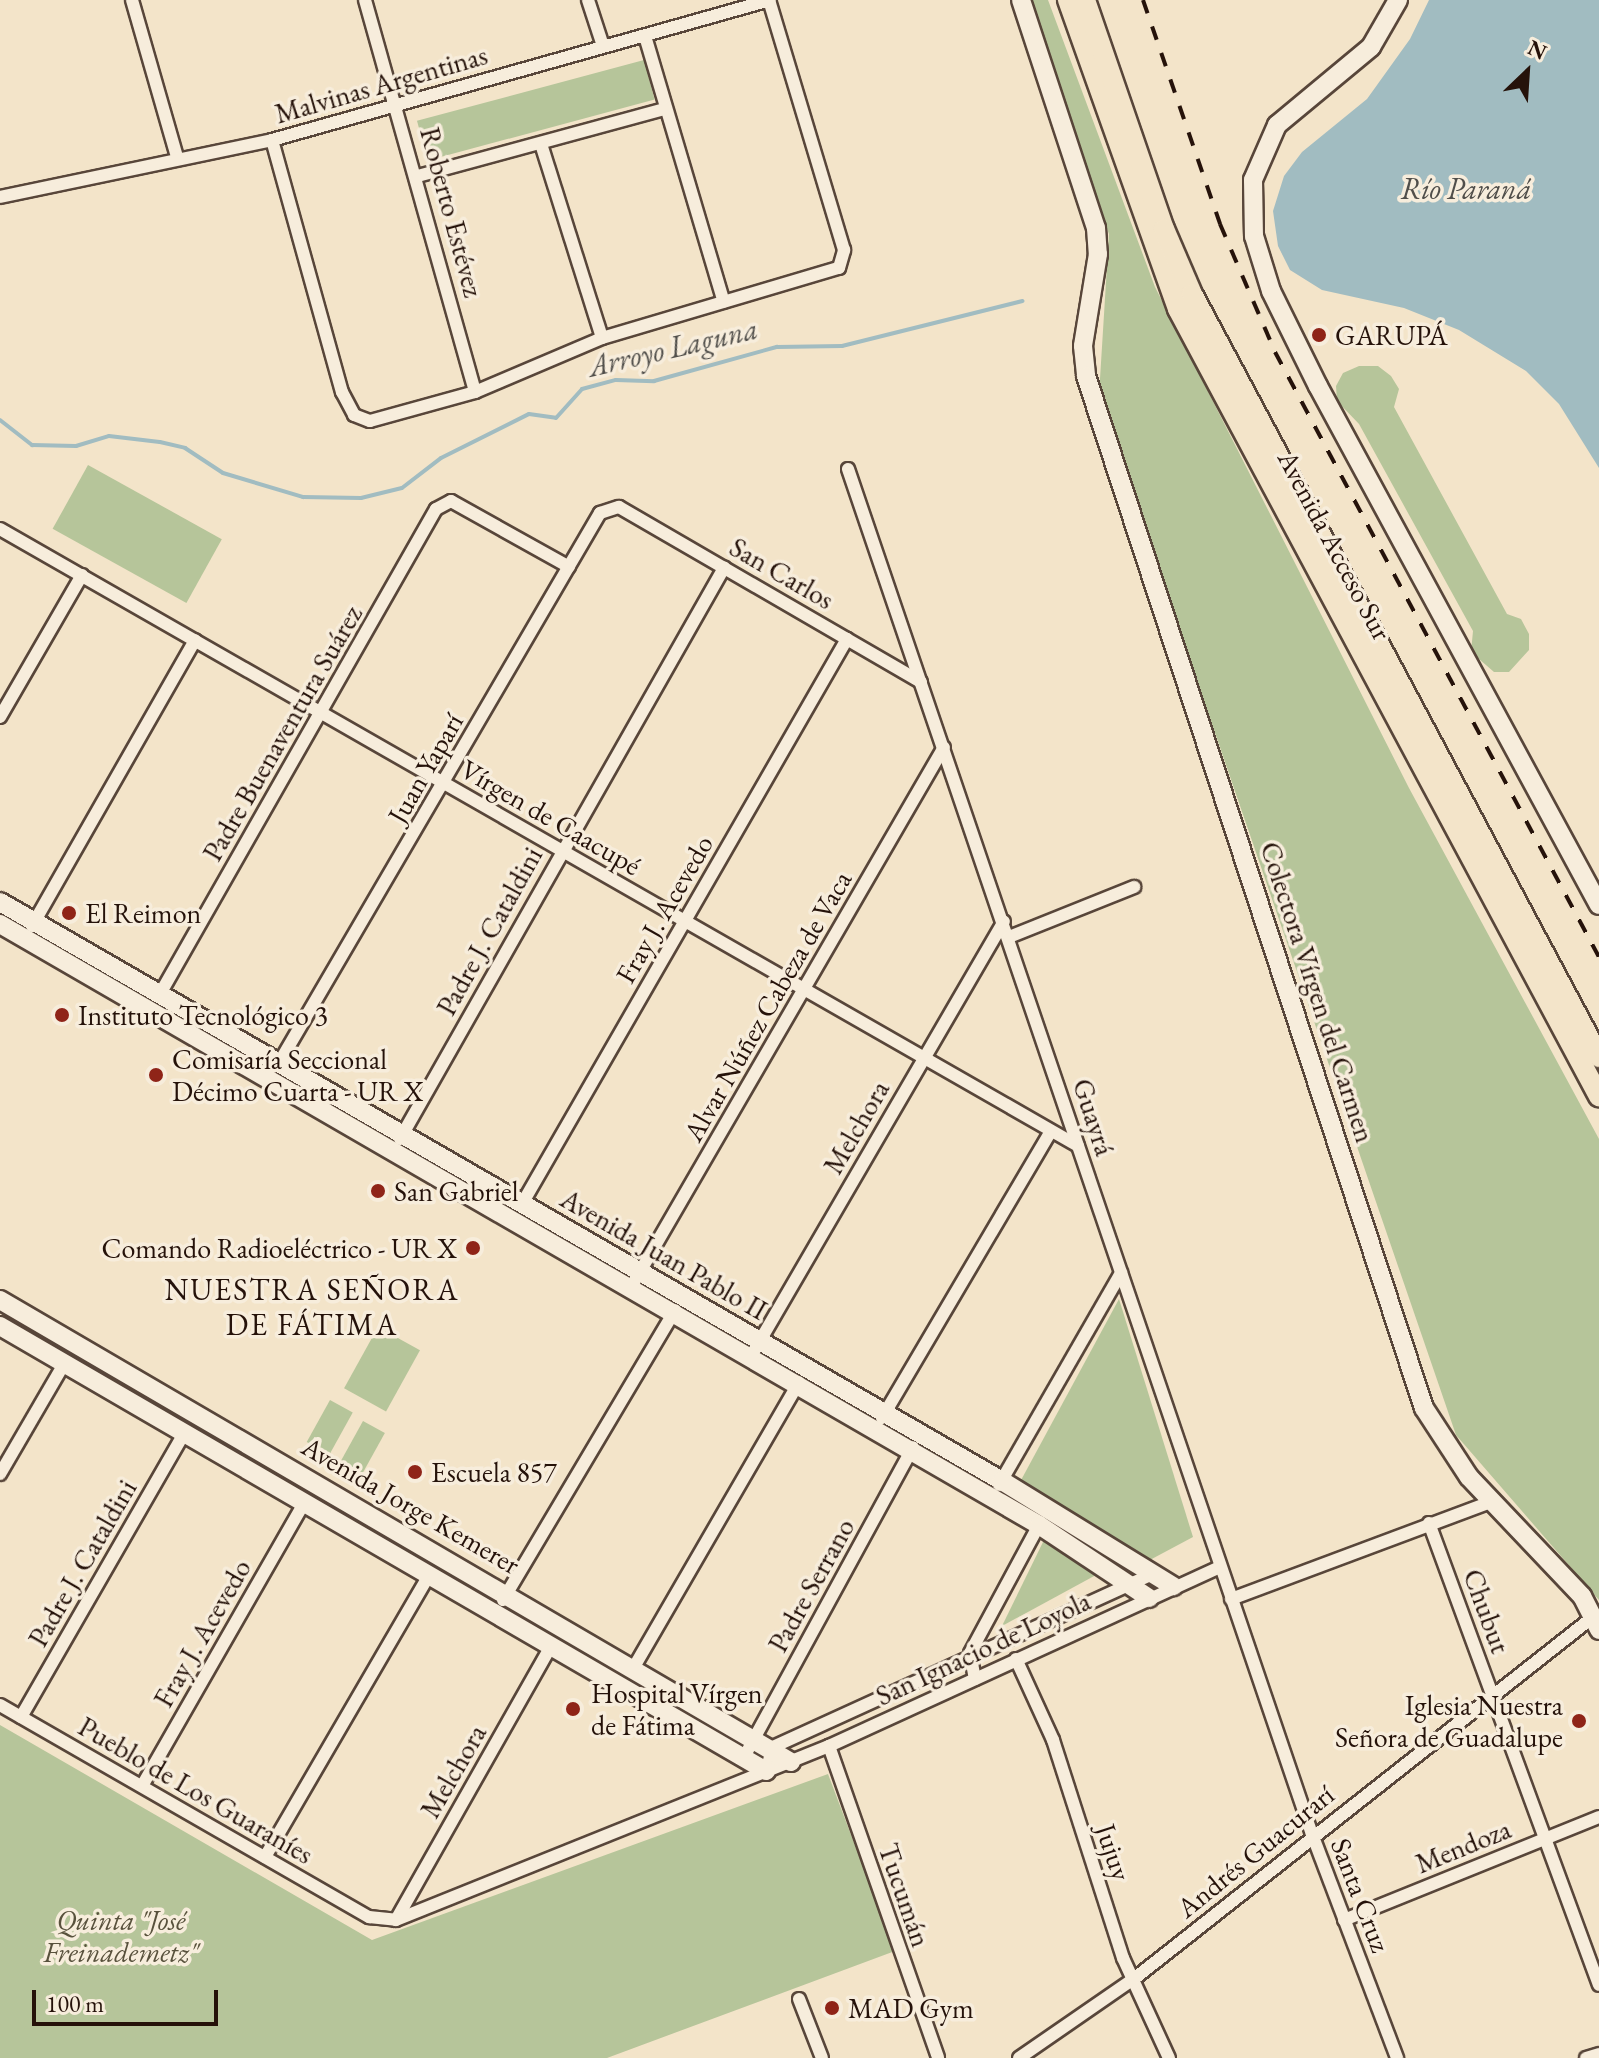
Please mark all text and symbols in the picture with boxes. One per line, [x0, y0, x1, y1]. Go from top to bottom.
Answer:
north arrow [1487, 32, 1567, 112]
text: N [1523, 33, 1552, 67]
street label: Malvinas Argentinas [271, 38, 491, 130]
street label: Roberto Estévez [413, 123, 491, 301]
water label: Río Paraná [1401, 171, 1531, 207]
water label: Arroyo Laguna [585, 311, 761, 385]
place label: GARUPÁ [1335, 318, 1448, 352]
marker: GARUPÁ [1310, 326, 1328, 344]
street label: Avenida Acceso Sur [1271, 444, 1399, 646]
street label: San Carlos [724, 530, 840, 616]
street label: Padre Buenaventura Suárez [195, 599, 369, 867]
street label: Juan Yaparí [380, 707, 470, 829]
street label: Vírgen de Caacupé [455, 752, 647, 882]
street label: Fray J. Acevedo [608, 829, 720, 989]
street label: Colectora Vírgen del Carmen [1253, 837, 1383, 1147]
street label: Padre J. Cataldini [429, 841, 549, 1021]
street label: Alvar Núñez Cabeza de Vaca [676, 865, 858, 1147]
place label: El Reimon [85, 896, 201, 930]
marker: El Reimon [60, 904, 78, 922]
place label: Instituto Tecnológico 3 [78, 998, 328, 1032]
marker: Instituto Tecnológico 3 [53, 1006, 71, 1024]
place label: Comisaría Seccional Décimo Cuarta - UR X [172, 1042, 423, 1108]
marker: Comisaría Seccional Décimo Cuarta - UR X [147, 1066, 165, 1084]
street label: Melchora [816, 1074, 896, 1180]
street label: Guayrá [1066, 1074, 1122, 1160]
place label: San Gabriel [394, 1174, 518, 1208]
street label: Avenida Juan Pablo II [555, 1181, 773, 1327]
marker: San Gabriel [369, 1182, 387, 1200]
place label: Comando Radioeléctrico - UR X [102, 1231, 457, 1265]
marker: Comando Radioeléctrico - UR X [464, 1239, 482, 1257]
district label: NUESTRA SEÑORA DE FÁTIMA [164, 1272, 460, 1342]
street label: Avenida Jorge Kemerer [296, 1429, 526, 1581]
place label: Escuela 857 [431, 1455, 557, 1489]
marker: Escuela 857 [406, 1463, 424, 1481]
street label: Padre J. Cataldini [21, 1474, 143, 1652]
street label: Padre Serrano [760, 1512, 862, 1658]
street label: Fray J. Acevedo [146, 1553, 258, 1713]
street label: Chubut [1456, 1564, 1518, 1658]
street label: San Ignacio de Loyola [870, 1584, 1096, 1712]
place label: Hospital Vírgen de Fátima [591, 1676, 763, 1742]
place label: Iglesia Nuestra Señora de Guadalupe [1335, 1688, 1563, 1754]
marker: Hospital Vírgen de Fátima [562, 1698, 584, 1720]
street label: Pueblo de Los Guaraníes [73, 1709, 319, 1871]
marker: Iglesia Nuestra Señora de Guadalupe [1570, 1712, 1588, 1730]
street label: Melchora [413, 1718, 493, 1824]
street label: Andrés Guacurarí [1170, 1777, 1340, 1925]
street label: Mendoza [1410, 1812, 1516, 1880]
street label: Jujuy [1089, 1819, 1139, 1885]
street label: Santa Cruz [1324, 1833, 1398, 1957]
street label: Tucumán [872, 1839, 938, 1951]
park label: Quinta "José Freinademetz" [43, 1903, 199, 1969]
scale bar [36, 1974, 222, 2024]
text: 100 m [46, 1988, 104, 2019]
place label: MAD Gym [848, 1991, 974, 2025]
marker: MAD Gym [823, 1999, 841, 2017]

